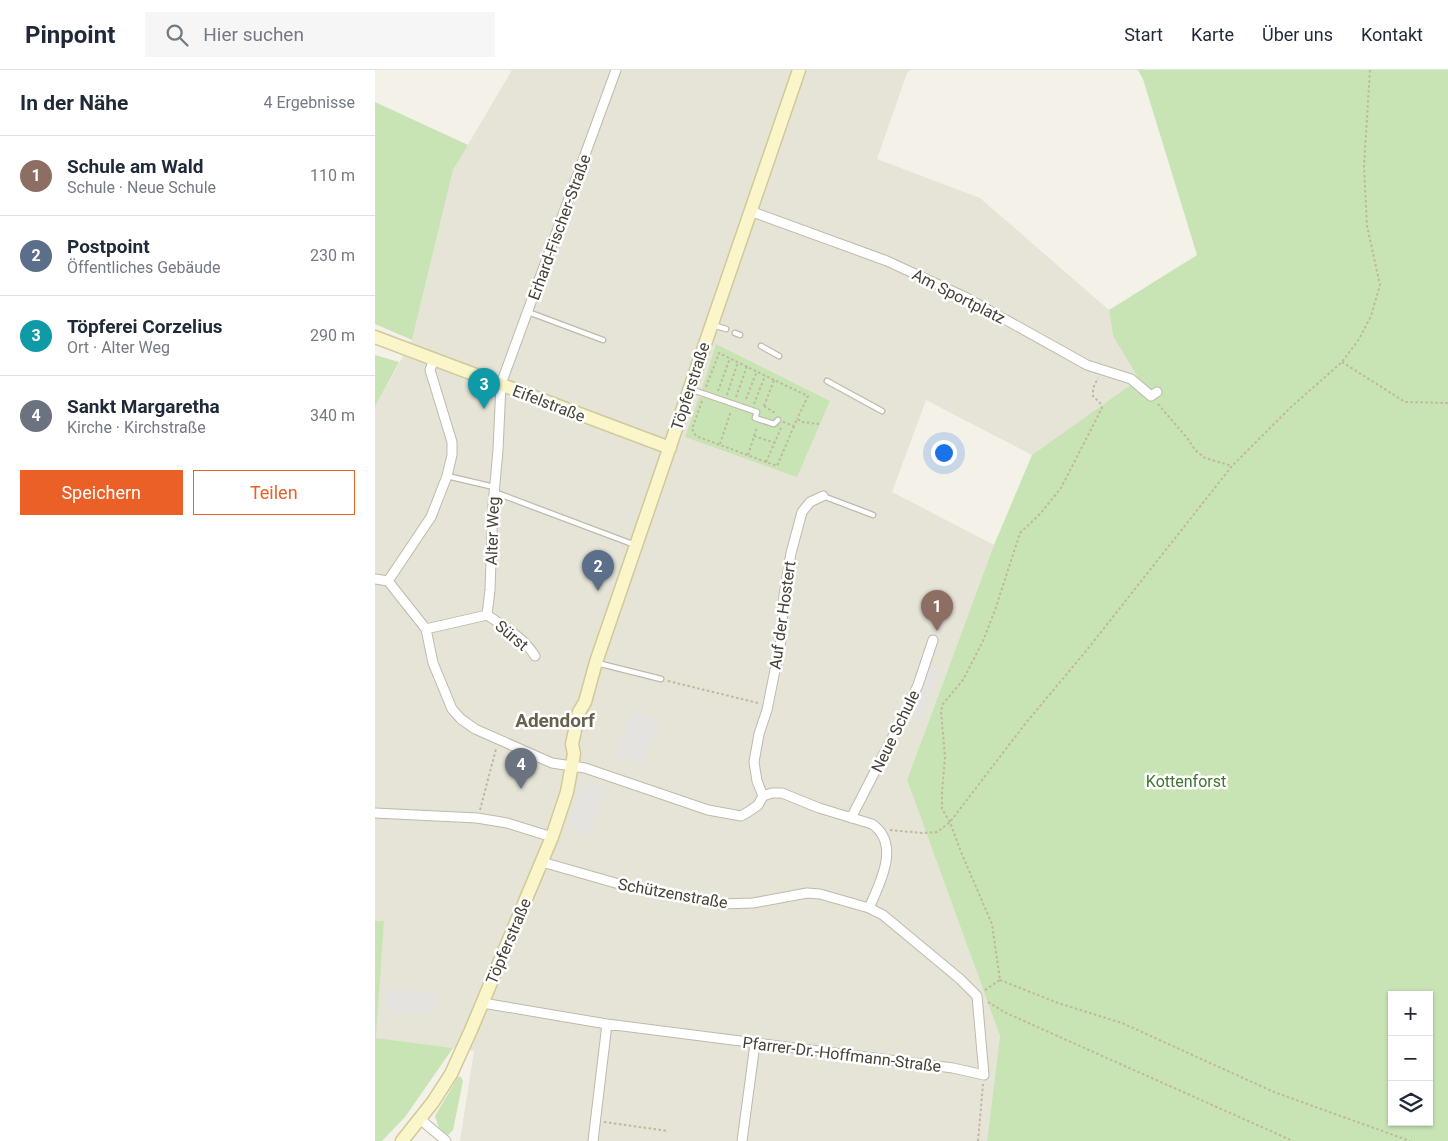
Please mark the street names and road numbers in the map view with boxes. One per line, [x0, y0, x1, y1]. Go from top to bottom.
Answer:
street label: Erhard-Fischer-Straße [524, 152, 595, 303]
street label: Am Sportplatz [909, 265, 1009, 328]
street label: Töpferstraße [667, 340, 714, 433]
street label: Eifelstraße [510, 381, 588, 426]
street label: Alter Weg [482, 496, 503, 566]
street label: Auf der Hostert [765, 560, 799, 670]
street label: Sürst [491, 616, 532, 655]
street label: Neue Schule [867, 687, 924, 775]
street label: Schützenstraße [617, 874, 729, 913]
street label: Töpferstraße [482, 895, 535, 987]
street label: Pfarrer-Dr.-Hoffmann-Straße [742, 1033, 942, 1076]

